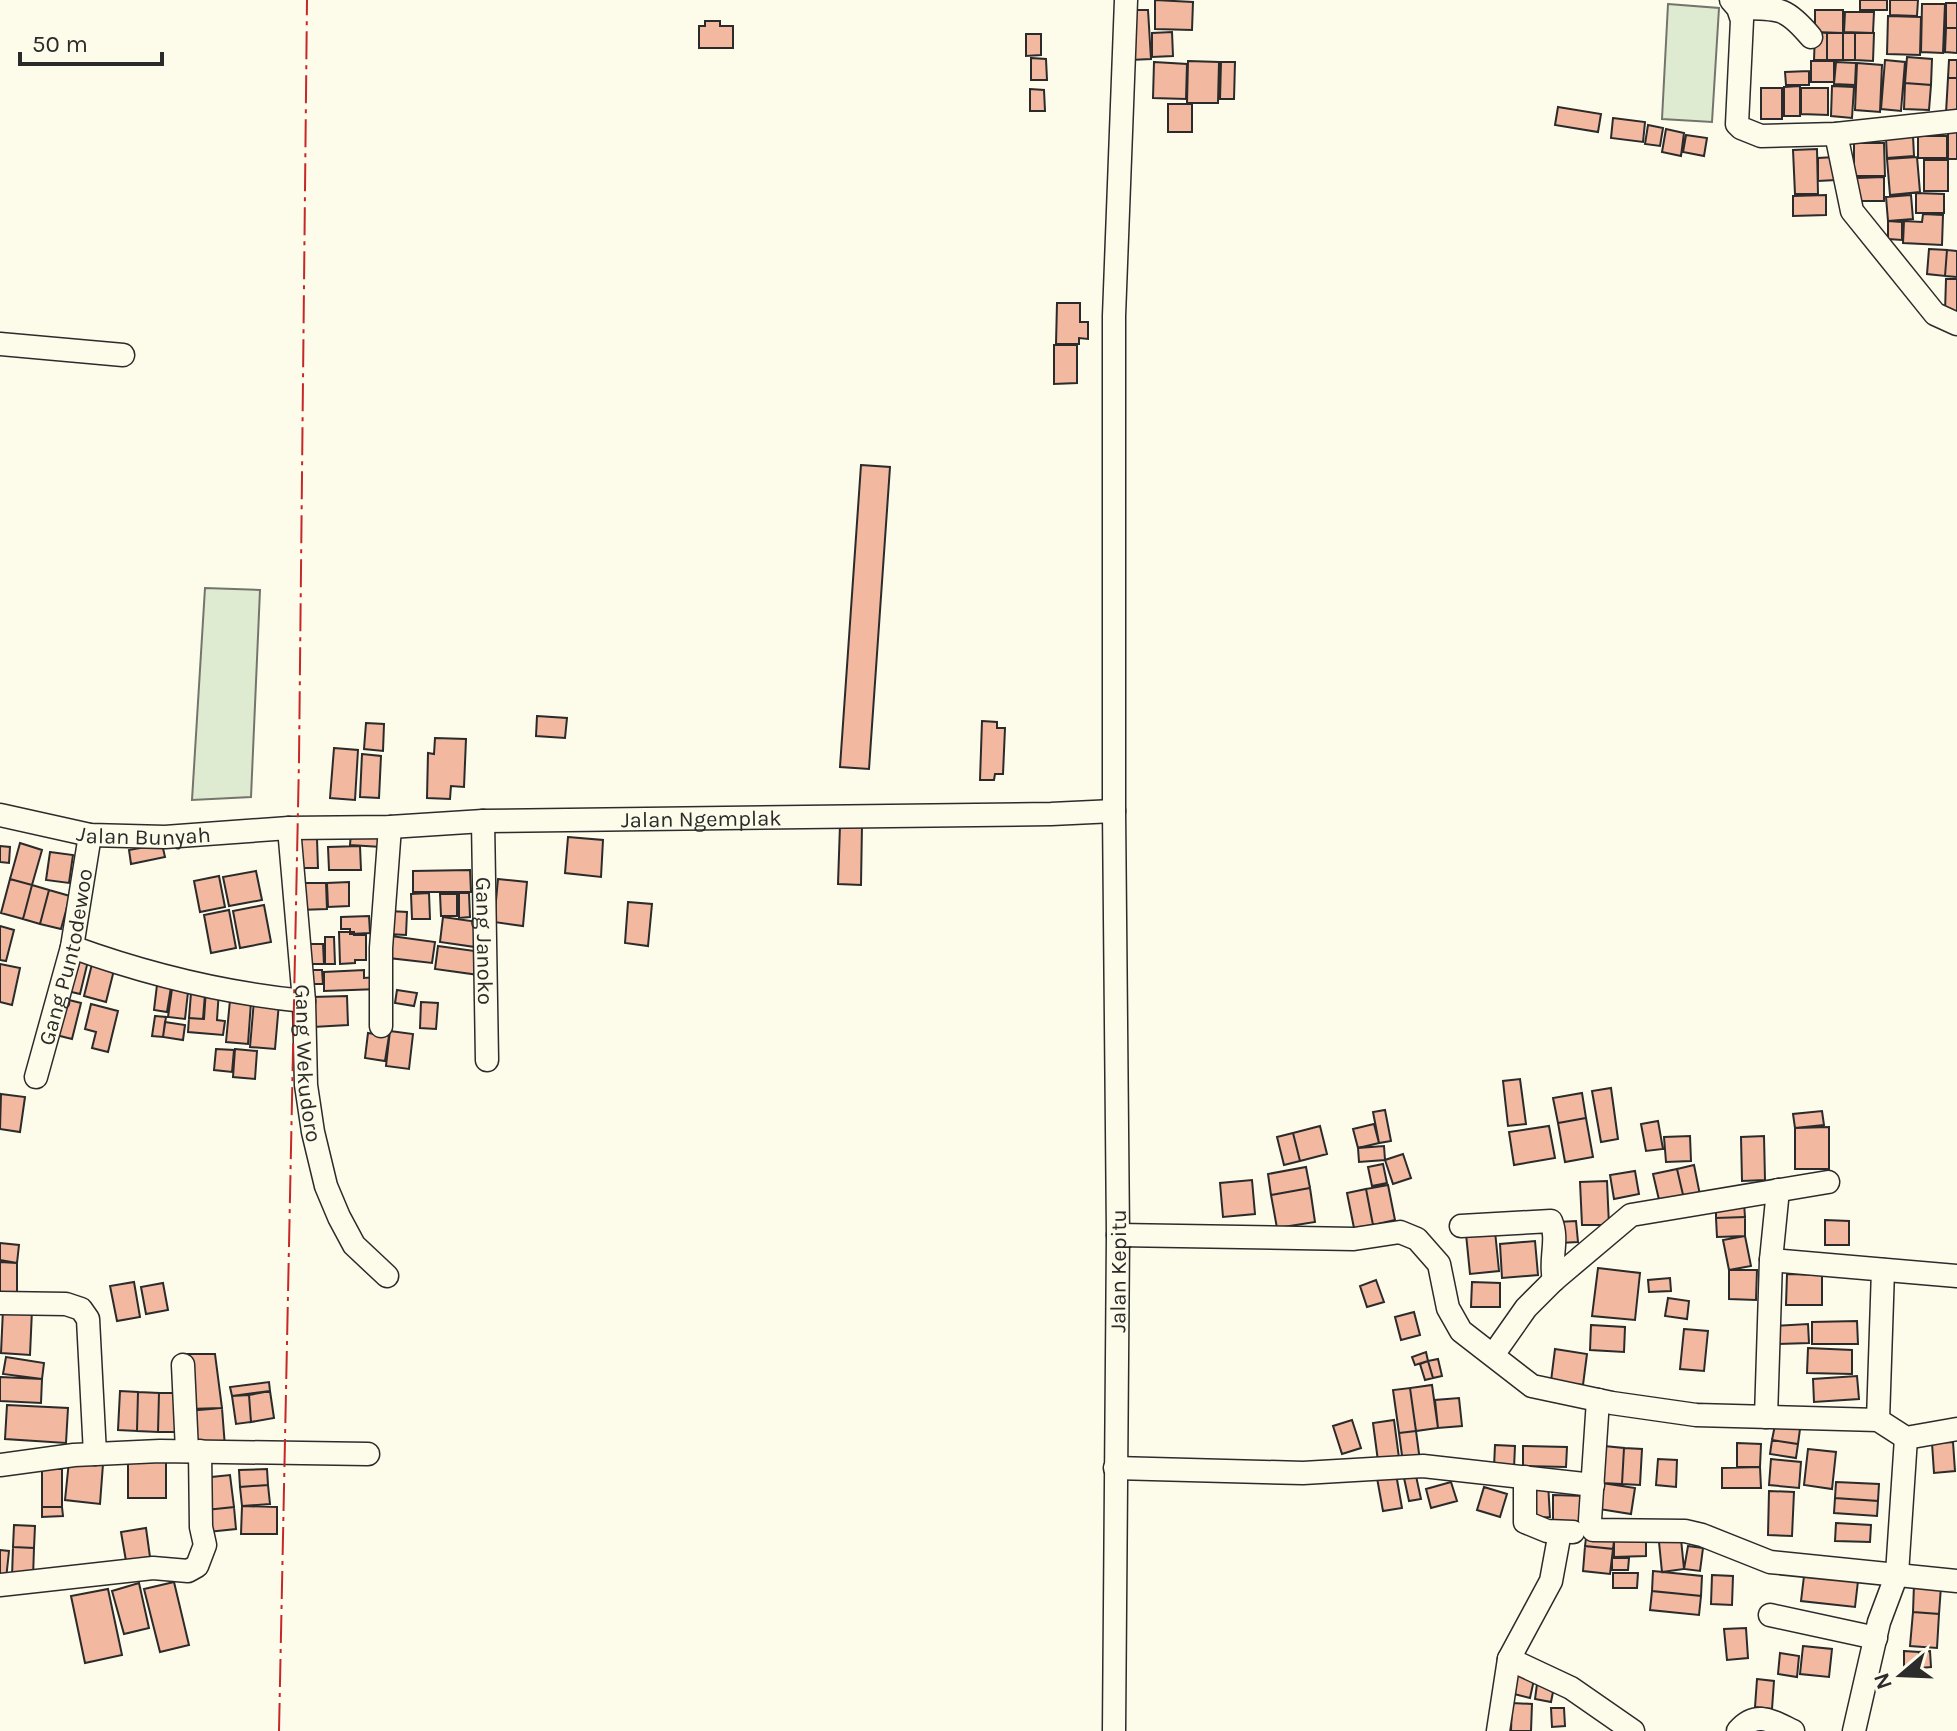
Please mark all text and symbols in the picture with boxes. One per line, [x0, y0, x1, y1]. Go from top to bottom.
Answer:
scale bar [20, 16, 162, 66]
text: 50 m [32, 30, 88, 58]
street label: Jalan Ngemplak [621, 805, 782, 833]
street label: Jalan Bunyah [74, 820, 212, 851]
street label: Gang Puntodewoo [33, 867, 98, 1048]
street label: Gang Janoko [470, 877, 498, 1005]
street label: Gang Wekudoro [289, 983, 327, 1145]
street label: Jalan Kepitu [1105, 1209, 1132, 1333]
north arrow [1861, 1635, 1941, 1715]
text: N [1868, 1669, 1898, 1693]

